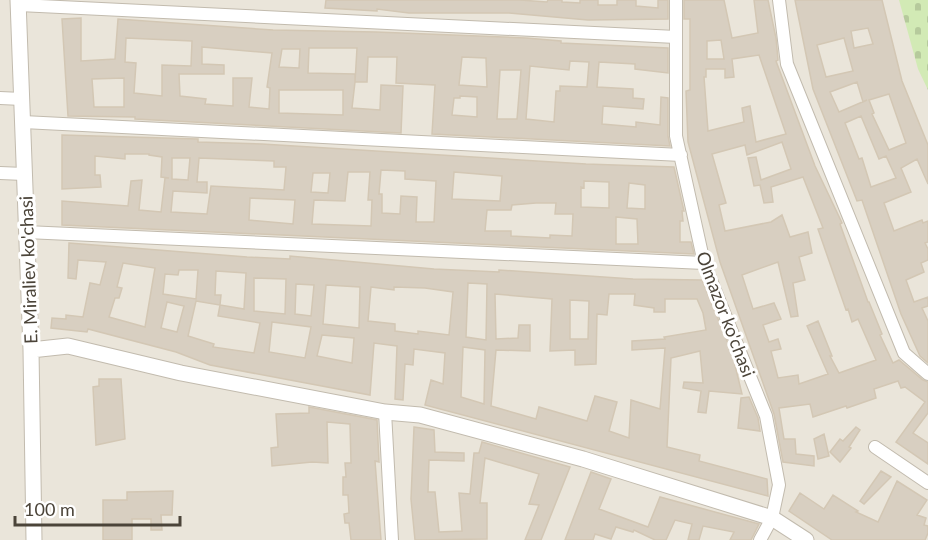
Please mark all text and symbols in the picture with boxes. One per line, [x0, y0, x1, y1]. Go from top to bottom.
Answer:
street label: E. Miraliev ko'chasi [14, 196, 42, 344]
street label: Olmazor ko'chasi [692, 248, 760, 380]
scale bar [15, 489, 180, 527]
text: 100 m [24, 498, 75, 520]

